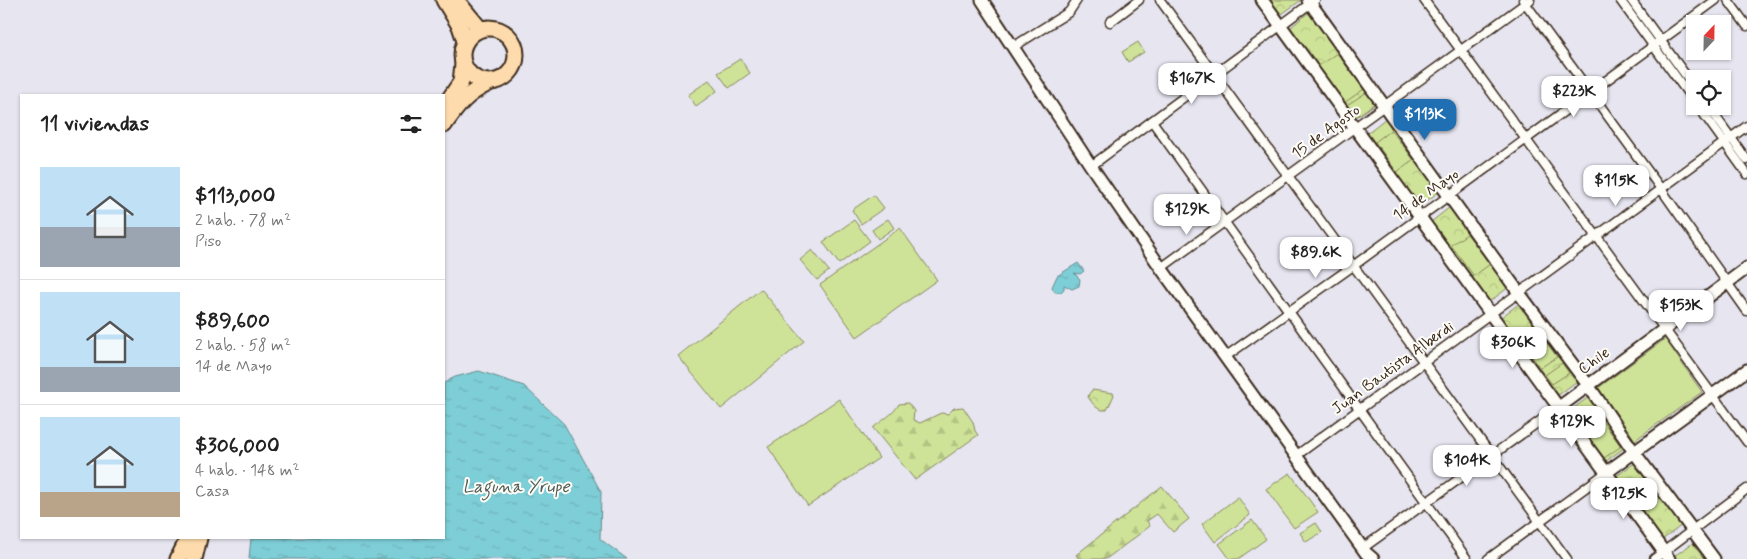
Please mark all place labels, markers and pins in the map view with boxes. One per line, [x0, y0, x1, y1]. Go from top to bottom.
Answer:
pin: $167K [1157, 62, 1227, 105]
pin: $223K [1539, 76, 1609, 118]
pin: $113K [1390, 98, 1460, 141]
pin: $115K [1581, 164, 1651, 207]
pin: $129K [1152, 194, 1222, 236]
pin: $89.6K [1275, 236, 1357, 279]
pin: $153K [1646, 290, 1716, 332]
pin: $306K [1478, 326, 1548, 369]
pin: $129K [1537, 406, 1607, 448]
pin: $104K [1432, 444, 1502, 487]
pin: $125K [1589, 478, 1659, 520]

